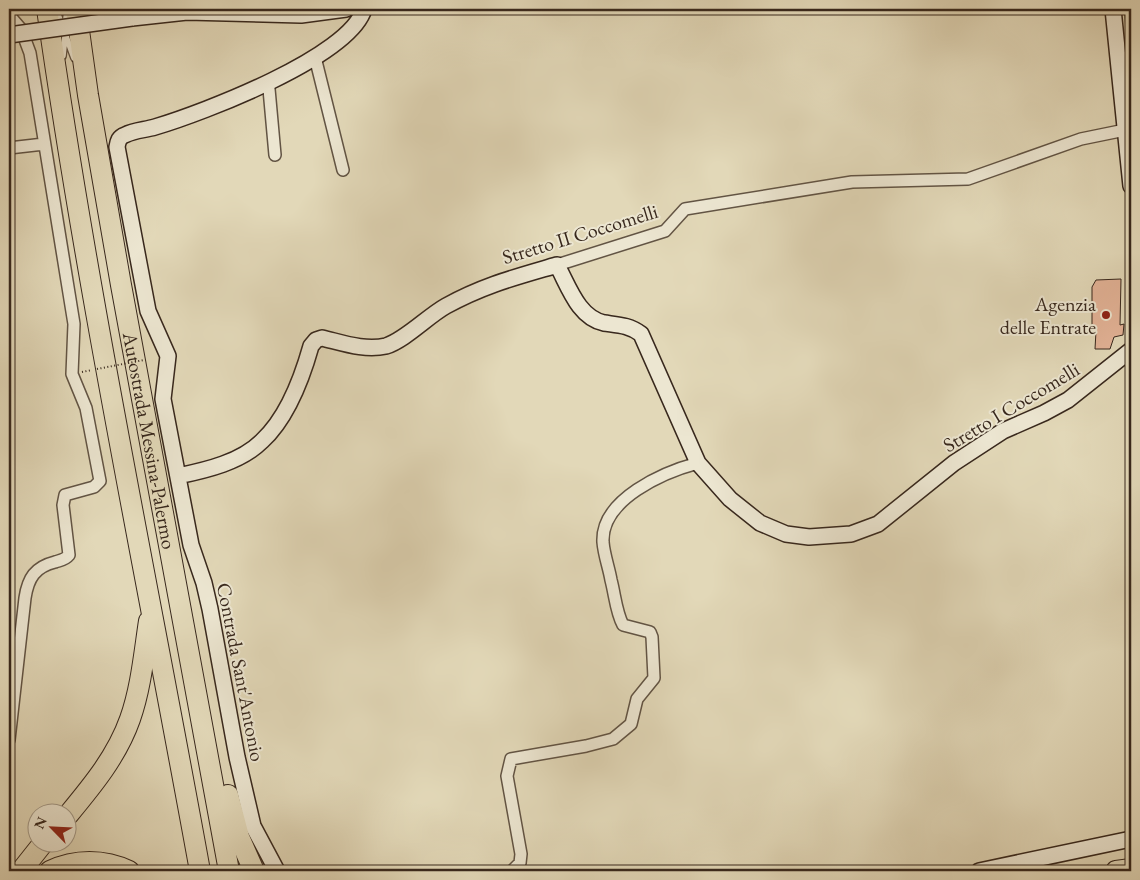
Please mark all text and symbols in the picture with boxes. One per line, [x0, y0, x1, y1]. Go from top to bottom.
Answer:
street label: Stretto II Coccomelli [499, 198, 661, 270]
place label: Agenzia delle Entrate [1000, 291, 1096, 340]
marker: Agenzia delle Entrate [1100, 309, 1112, 321]
street label: Autostrada Messina-Palermo [117, 329, 182, 551]
street label: Stretto I Coccomelli [938, 356, 1084, 458]
street label: Contrada Sant'Antonio [211, 580, 271, 764]
north arrow [28, 802, 78, 852]
text: N [30, 813, 51, 832]

